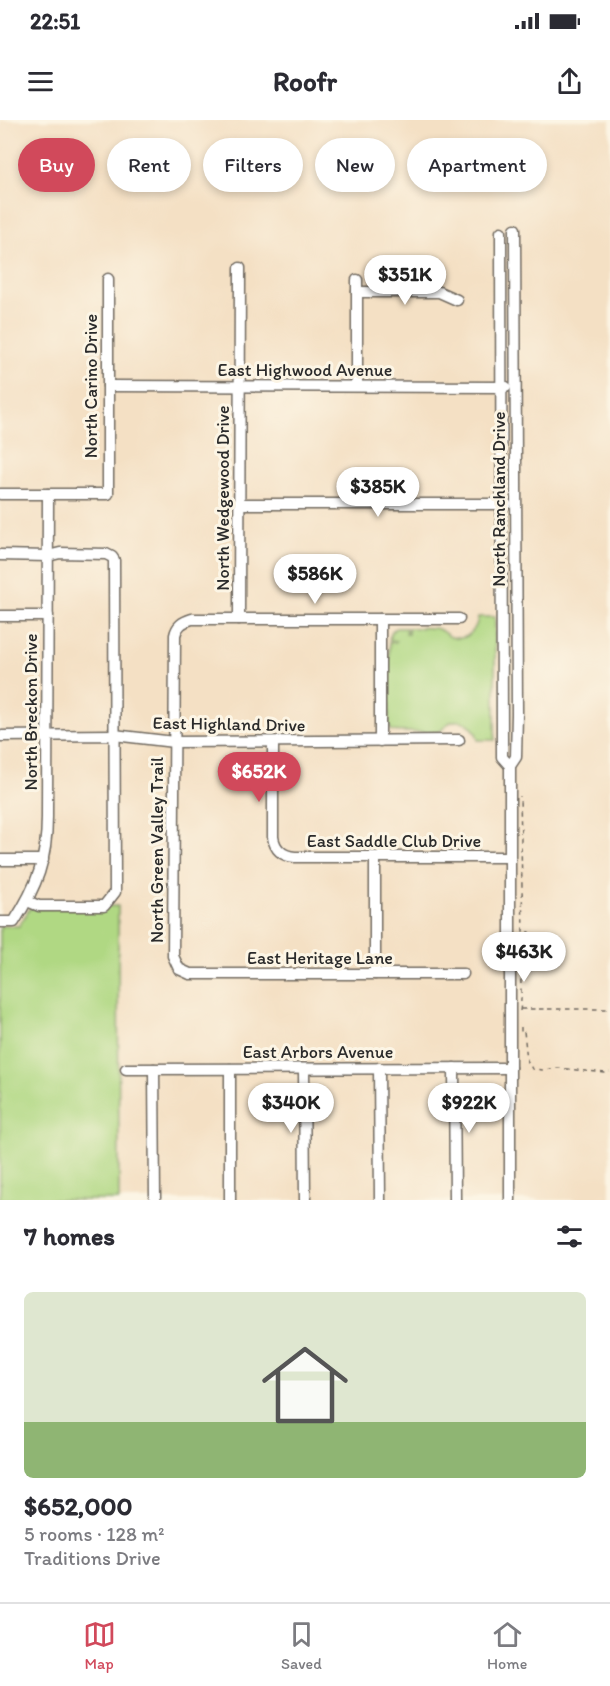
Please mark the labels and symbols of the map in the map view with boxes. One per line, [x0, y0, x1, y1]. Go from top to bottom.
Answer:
pin: $351K [363, 255, 447, 306]
street label: North Carino Drive [80, 314, 102, 458]
street label: East Highwood Avenue [218, 359, 392, 381]
street label: North Wedgewood Drive [212, 405, 234, 591]
street label: North Ranchland Drive [488, 411, 510, 587]
pin: $385K [336, 467, 420, 518]
pin: $586K [273, 554, 357, 605]
street label: North Breckon Drive [20, 633, 42, 791]
street label: East Highland Drive [152, 712, 306, 736]
pin: $652K [217, 752, 301, 803]
street label: North Green Valley Trail [146, 757, 168, 943]
street label: East Saddle Club Drive [307, 830, 481, 852]
pin: $463K [482, 932, 566, 983]
street label: East Heritage Lane [247, 947, 393, 969]
street label: East Arbors Avenue [243, 1041, 393, 1063]
pin: $340K [249, 1083, 333, 1134]
pin: $922K [427, 1083, 511, 1134]

